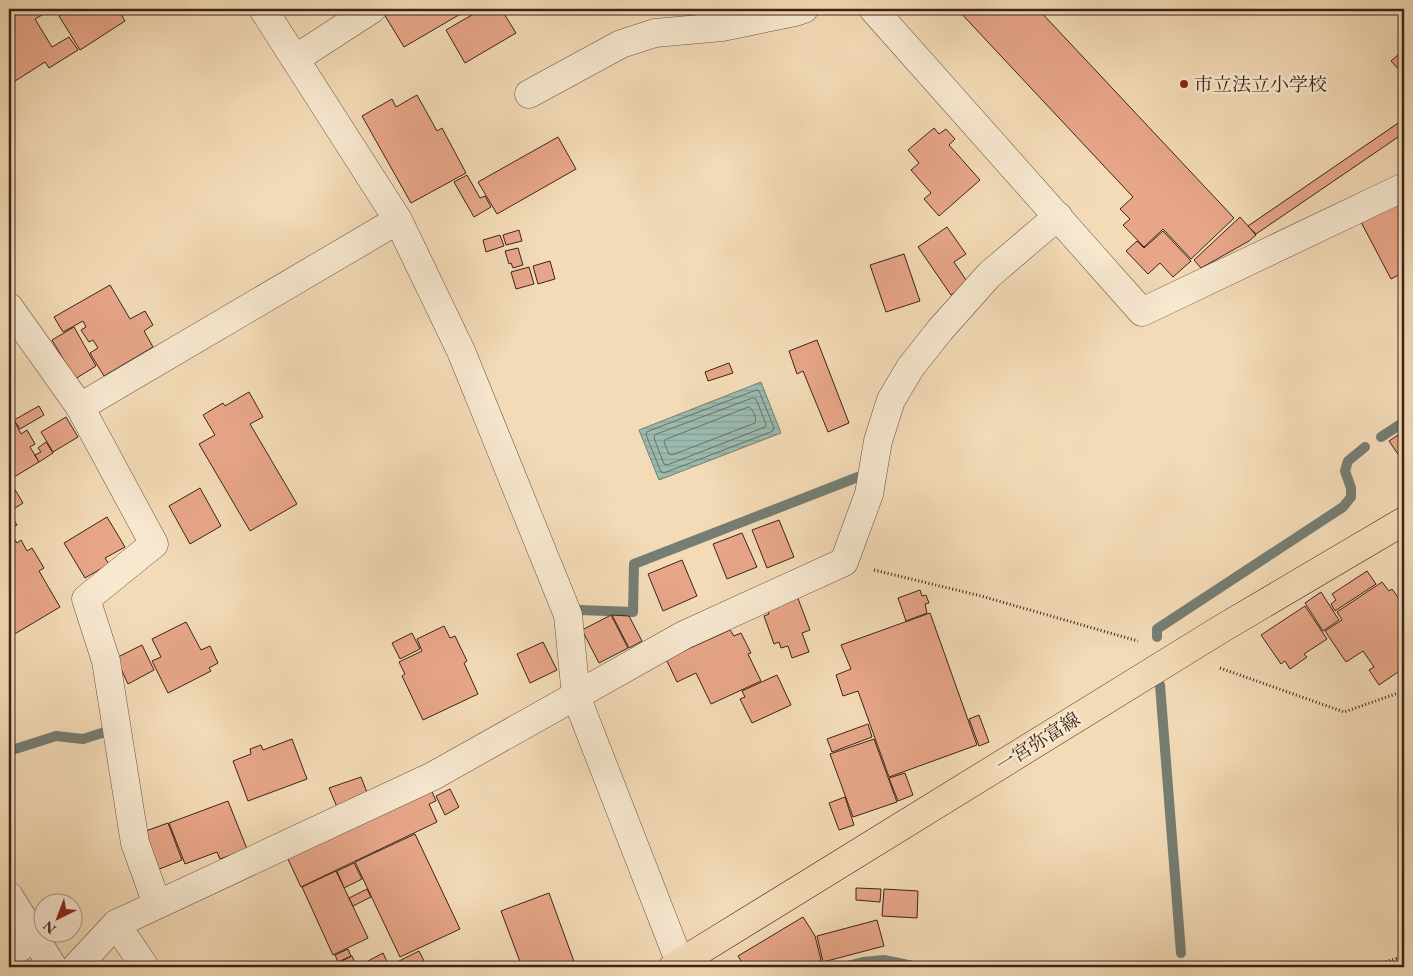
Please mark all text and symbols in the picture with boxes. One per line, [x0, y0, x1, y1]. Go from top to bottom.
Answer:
place label: 市立法立小学校 [1194, 72, 1327, 97]
marker: 市立法立小学校 [1178, 78, 1190, 90]
street label: 一宮弥富線 [991, 706, 1085, 778]
north arrow [32, 894, 82, 944]
text: N [39, 917, 60, 938]

